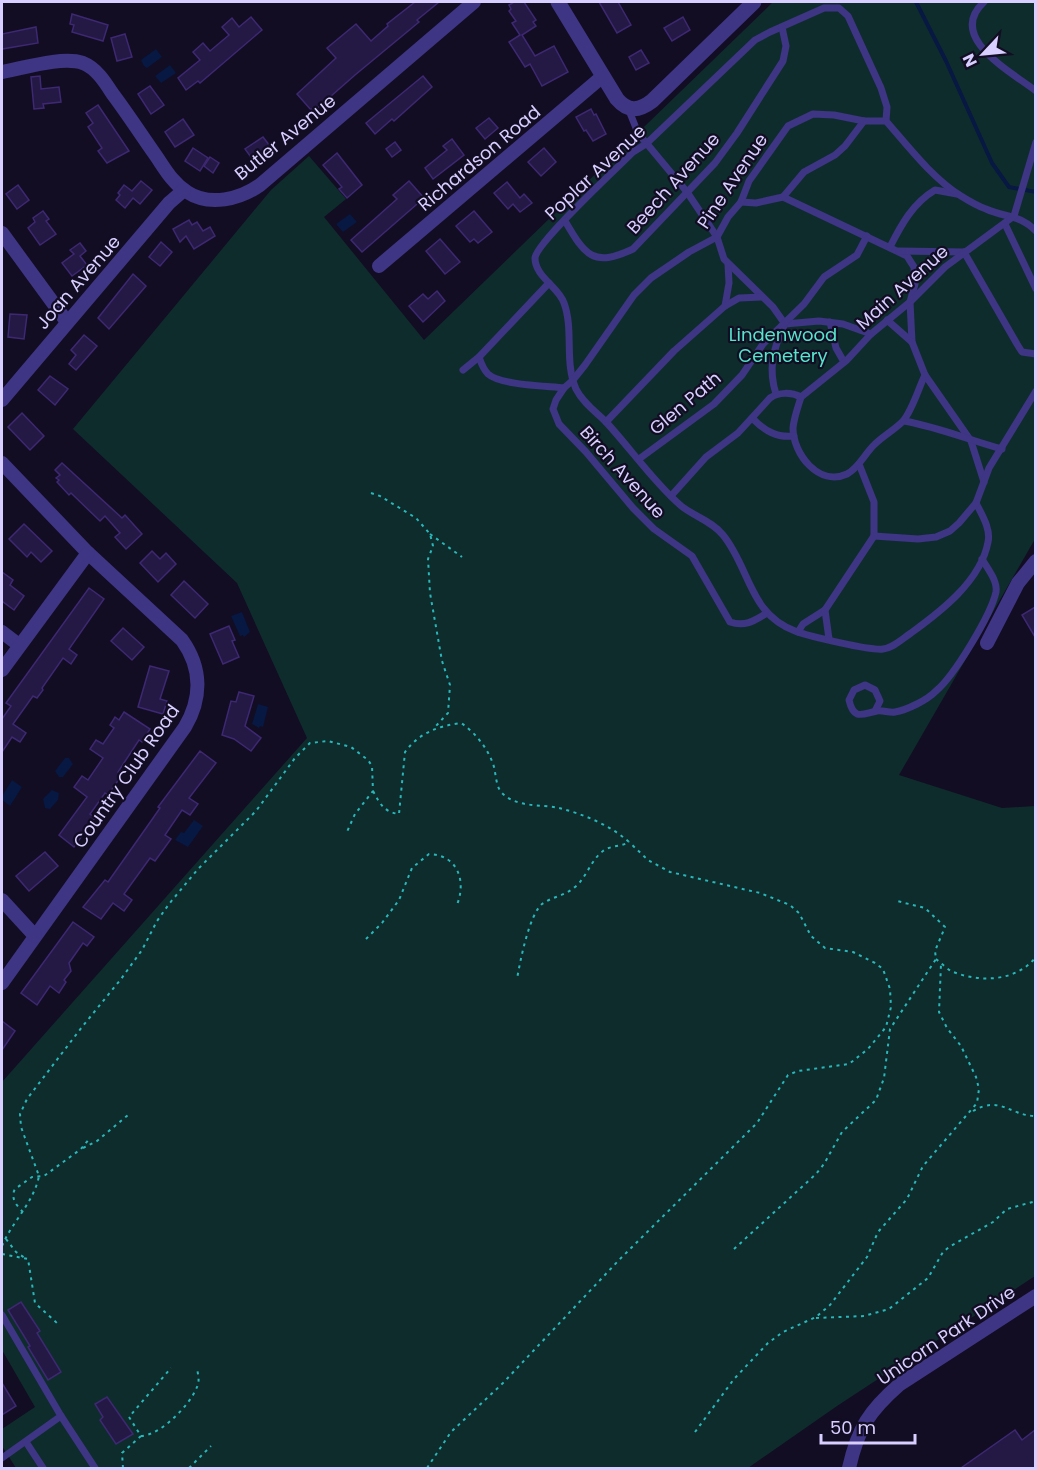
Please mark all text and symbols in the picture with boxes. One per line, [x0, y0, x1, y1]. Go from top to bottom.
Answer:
north arrow [953, 24, 1013, 84]
text: N [957, 50, 983, 71]
street label: Butler Avenue [229, 88, 341, 186]
street label: Richardson Road [412, 99, 546, 217]
street label: Poplar Avenue [539, 119, 651, 225]
street label: Beech Avenue [621, 127, 725, 239]
street label: Pine Avenue [691, 128, 773, 234]
street label: Joan Avenue [30, 230, 126, 334]
street label: Main Avenue [851, 239, 953, 335]
park label: Lindenwood Cemetery [729, 322, 837, 368]
street label: Glen Path [644, 366, 726, 440]
street label: Birch Avenue [575, 420, 671, 524]
street label: Country Club Road [67, 699, 185, 853]
street label: Unicorn Park Drive [872, 1279, 1020, 1391]
scale bar [821, 1407, 916, 1445]
text: 50 m [830, 1415, 876, 1440]

